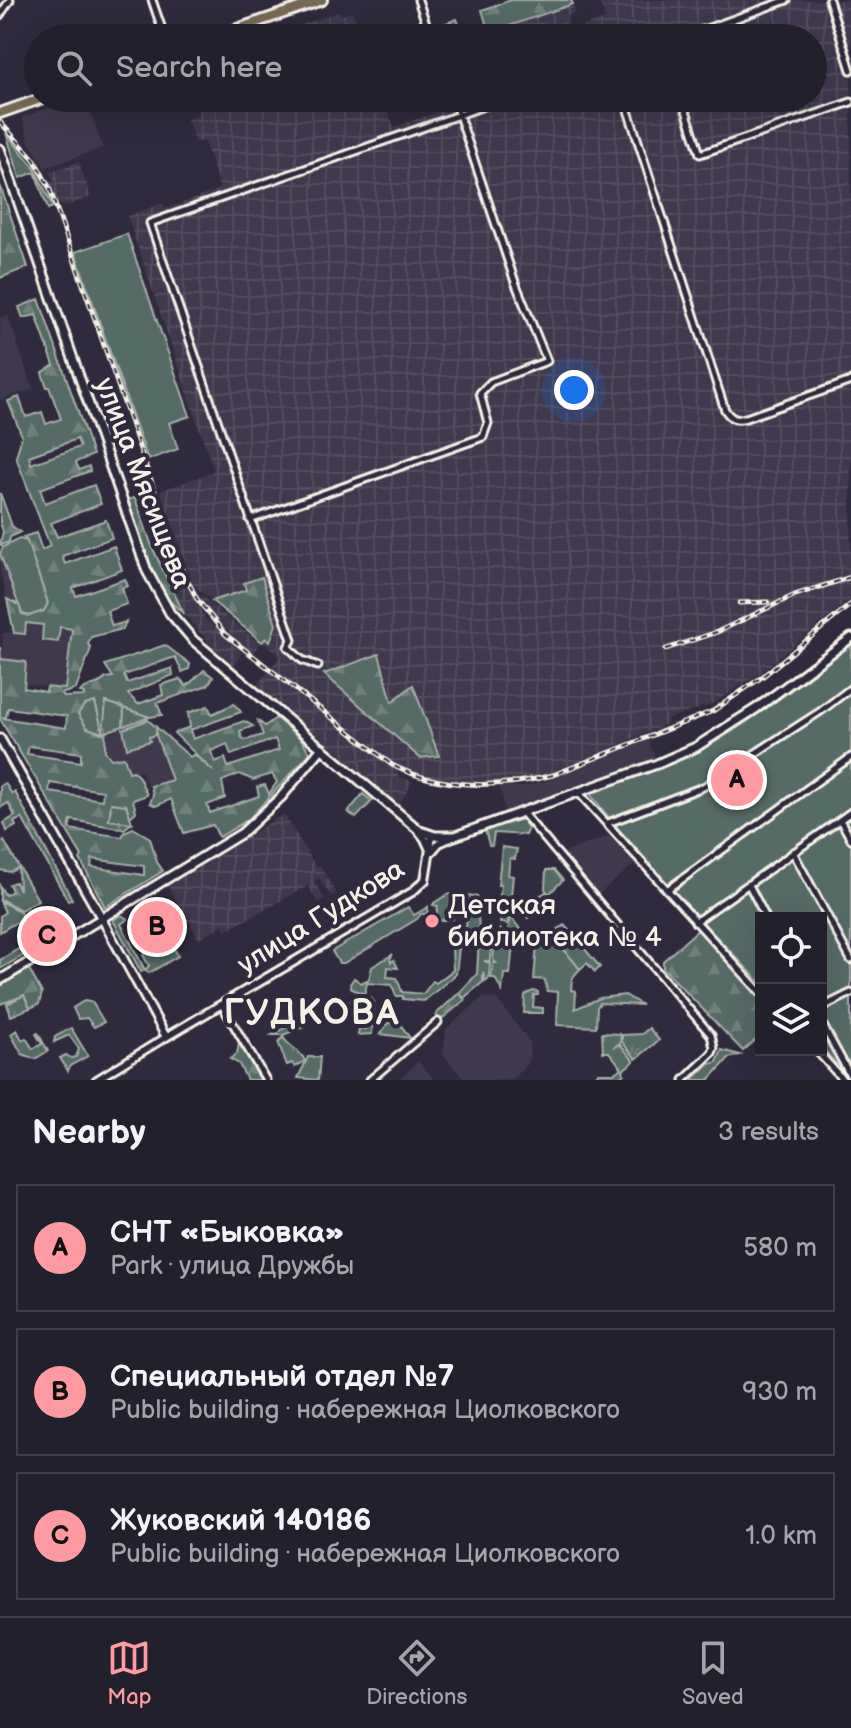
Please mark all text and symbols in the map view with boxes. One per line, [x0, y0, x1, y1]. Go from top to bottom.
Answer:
search box [24, 24, 827, 112]
icon: search [52, 46, 96, 90]
text: Search here [116, 50, 282, 86]
your location [554, 370, 594, 410]
street label: улица Мясищева [88, 373, 199, 593]
pin: A [711, 750, 763, 810]
street label: улица Гудкова [231, 852, 411, 982]
place label: Детская библиотека № 4 [448, 889, 662, 954]
pin: B [131, 897, 183, 957]
pin: C [21, 906, 73, 966]
marker: Детская библиотека № 4 [423, 912, 441, 930]
map controls [755, 912, 827, 1056]
button: locate [755, 912, 827, 984]
button: layers [755, 984, 827, 1056]
district label: ГУДКОВА [223, 992, 401, 1035]
text: Nearby [32, 1112, 146, 1153]
text: 3 results [718, 1117, 819, 1148]
text: СНТ «Быковка» [110, 1215, 344, 1251]
text: A [52, 1233, 68, 1264]
text: 580 m [743, 1233, 817, 1264]
text: Park · улица Дружбы [110, 1251, 354, 1282]
text: Специальный отдел №7 [110, 1359, 454, 1395]
text: B [51, 1377, 69, 1408]
text: 930 m [742, 1377, 817, 1408]
text: Public building · набережная Циолковского [110, 1395, 620, 1426]
text: Жуковский 140186 [110, 1503, 371, 1539]
text: C [51, 1521, 69, 1552]
text: 1.0 km [745, 1521, 817, 1552]
text: Public building · набережная Циолковского [110, 1539, 620, 1570]
tab: Map [107, 1636, 152, 1711]
tab: Directions [366, 1636, 467, 1711]
tab: Saved [682, 1636, 744, 1711]

